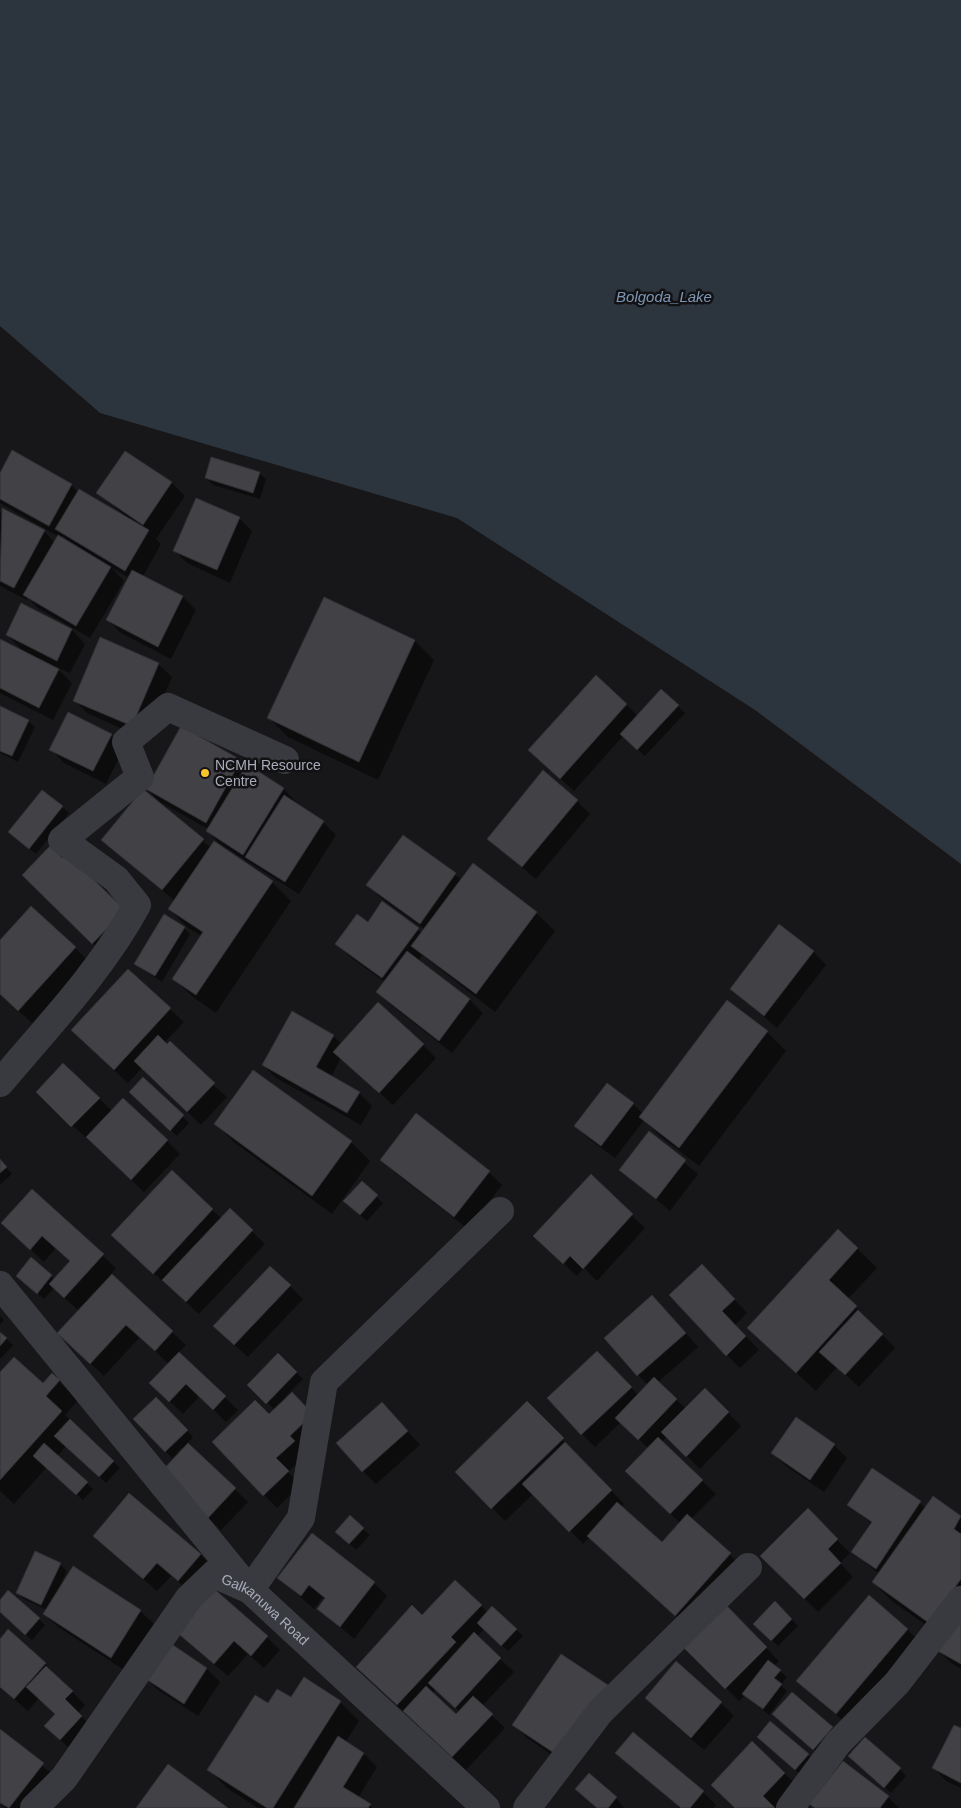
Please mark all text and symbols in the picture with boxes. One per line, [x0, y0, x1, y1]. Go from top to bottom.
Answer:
water label: Bolgoda_Lake [616, 288, 712, 305]
place label: NCMH Resource Centre [215, 757, 321, 789]
marker: NCMH Resource Centre [199, 767, 211, 779]
street label: Galkanuwa Road [219, 1570, 312, 1648]

